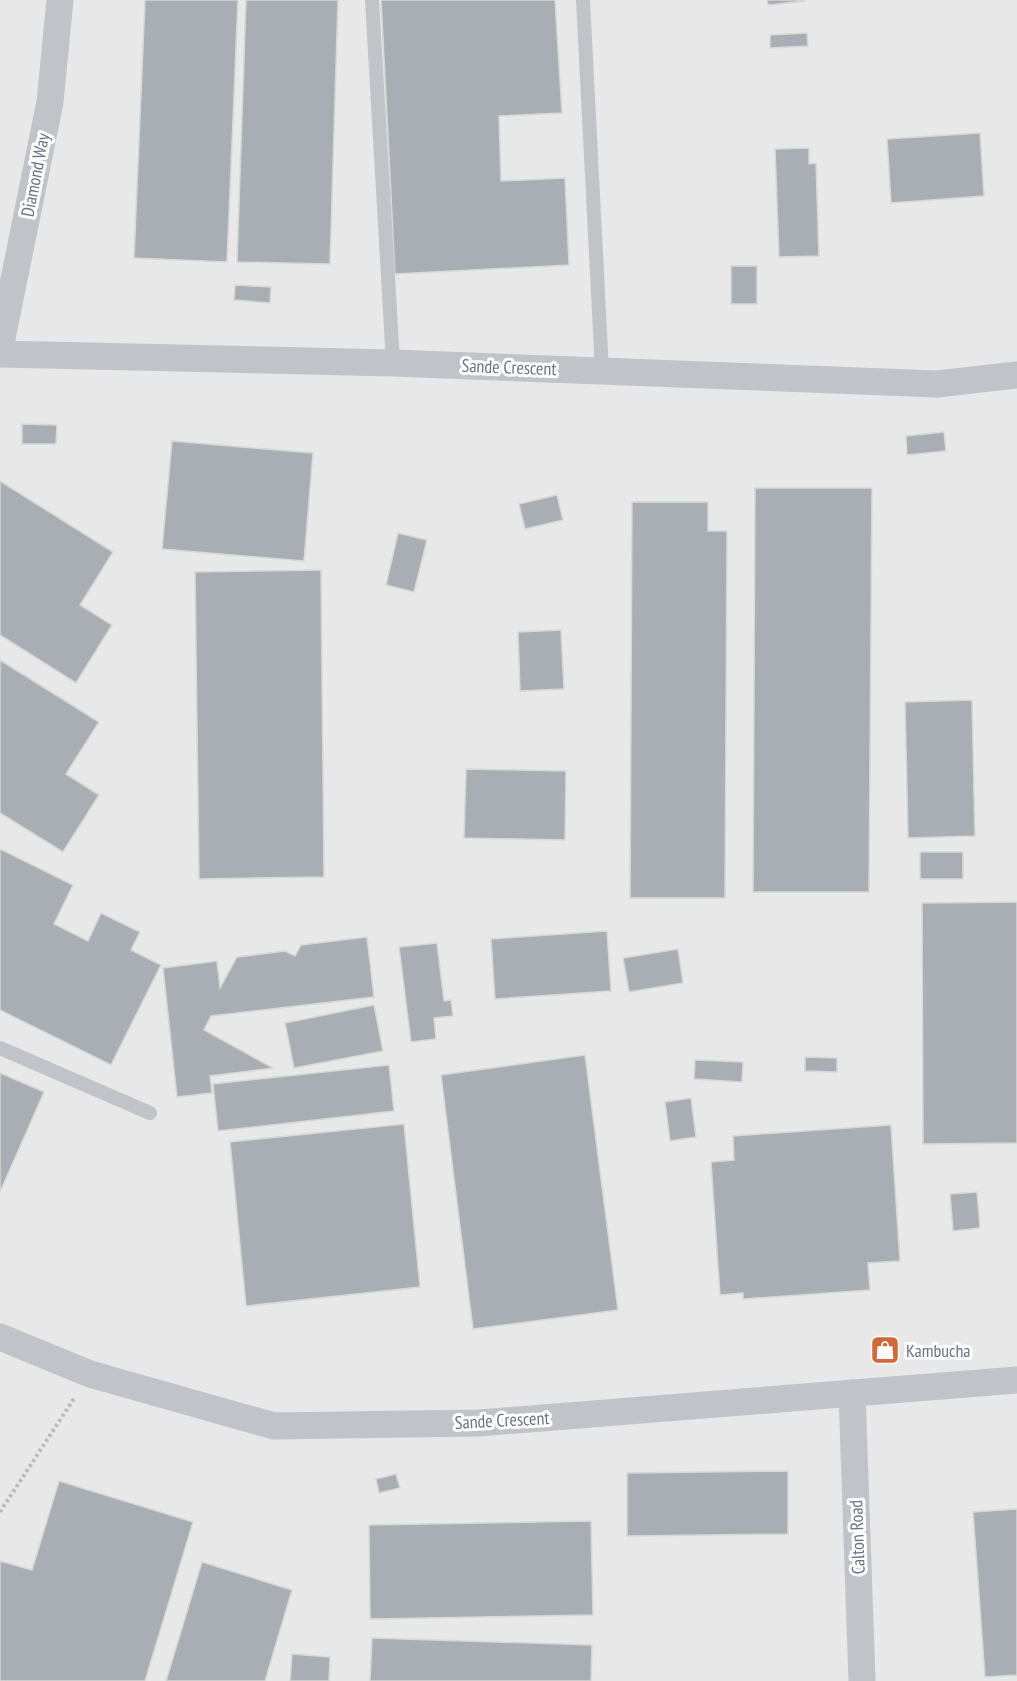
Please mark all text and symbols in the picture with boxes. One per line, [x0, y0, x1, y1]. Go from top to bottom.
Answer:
street label: Diamond Way [16, 131, 54, 219]
street label: Sande Crescent [461, 354, 557, 380]
shop icon: Kambucha [869, 1334, 901, 1366]
place label: Kambucha [906, 1339, 971, 1362]
street label: Sande Crescent [454, 1406, 550, 1434]
street label: Calton Road [844, 1499, 870, 1575]

